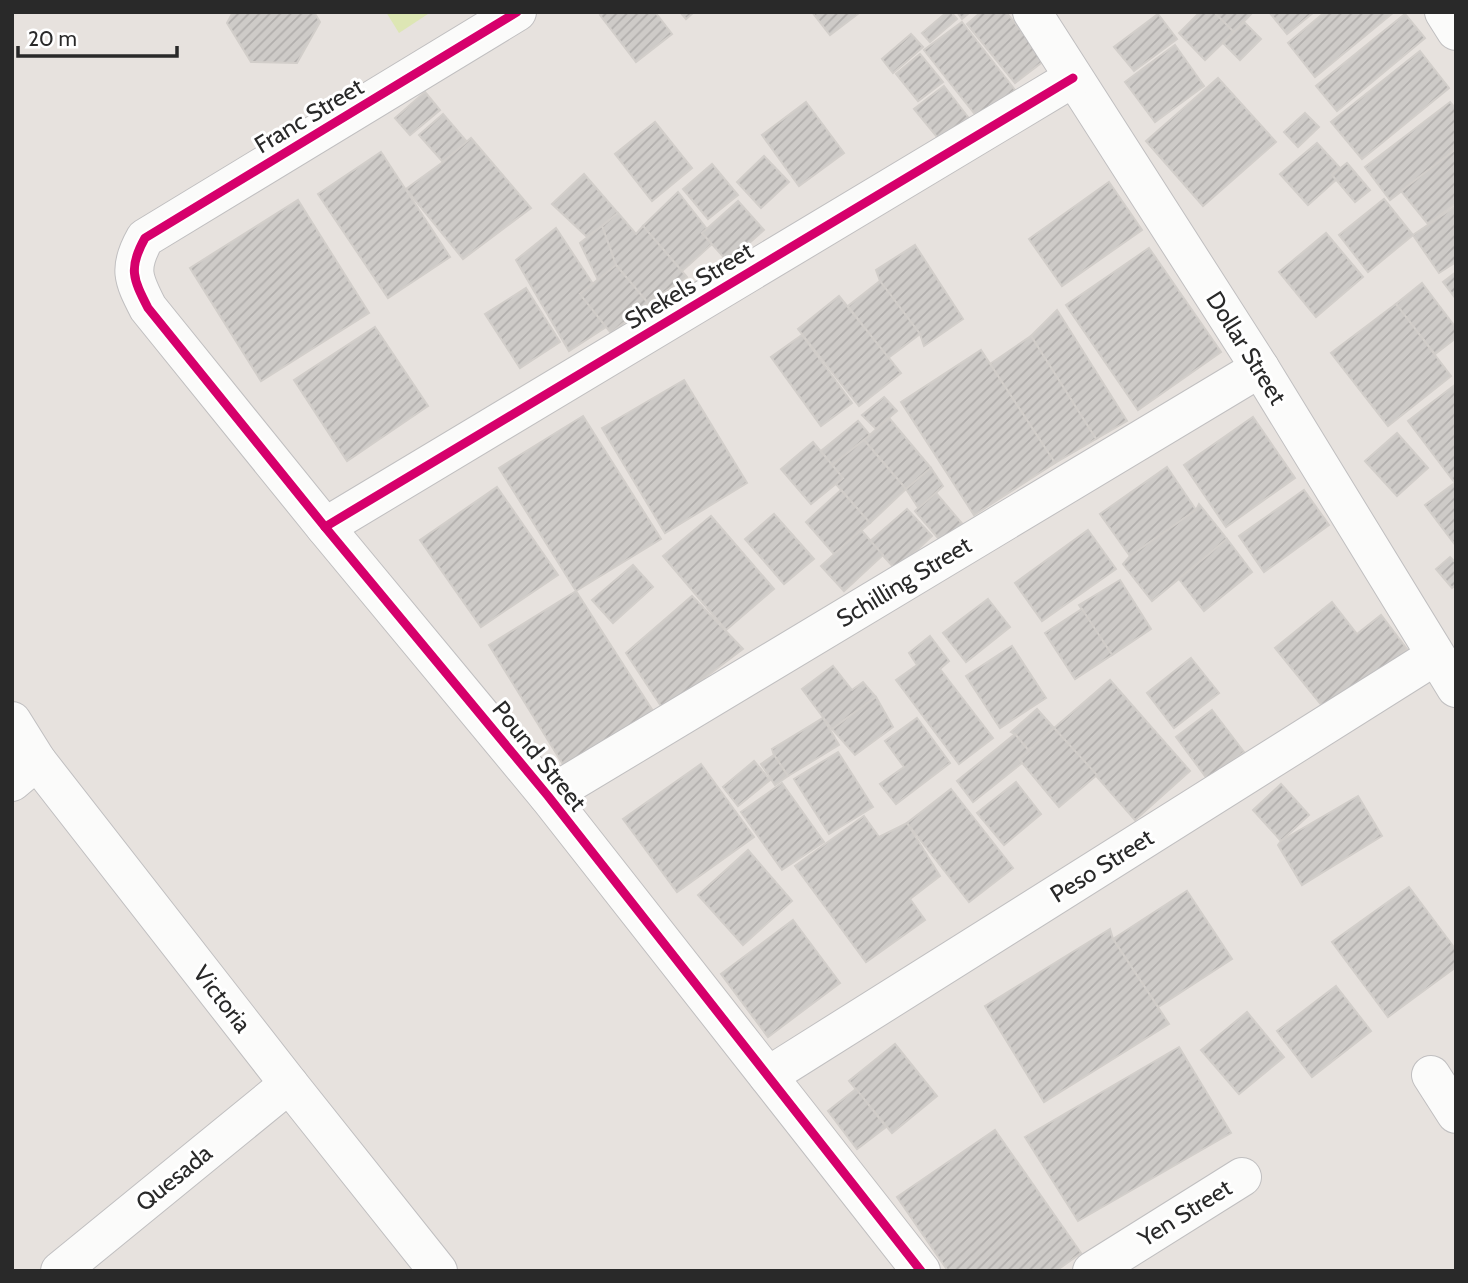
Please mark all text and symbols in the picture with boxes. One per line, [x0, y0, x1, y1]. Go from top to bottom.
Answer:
scale bar [18, 14, 177, 58]
text: 20 m [28, 26, 77, 51]
street label: Franc Street [249, 72, 368, 159]
street label: Shekels Street [619, 236, 758, 335]
street label: Dollar Street [1200, 286, 1293, 410]
street label: Schilling Street [831, 530, 976, 633]
street label: Pound Street [486, 695, 593, 816]
street label: Peso Street [1045, 823, 1159, 909]
street label: Victoria [187, 959, 258, 1038]
street label: Quesada [130, 1138, 218, 1217]
street label: Yen Street [1132, 1173, 1237, 1253]

